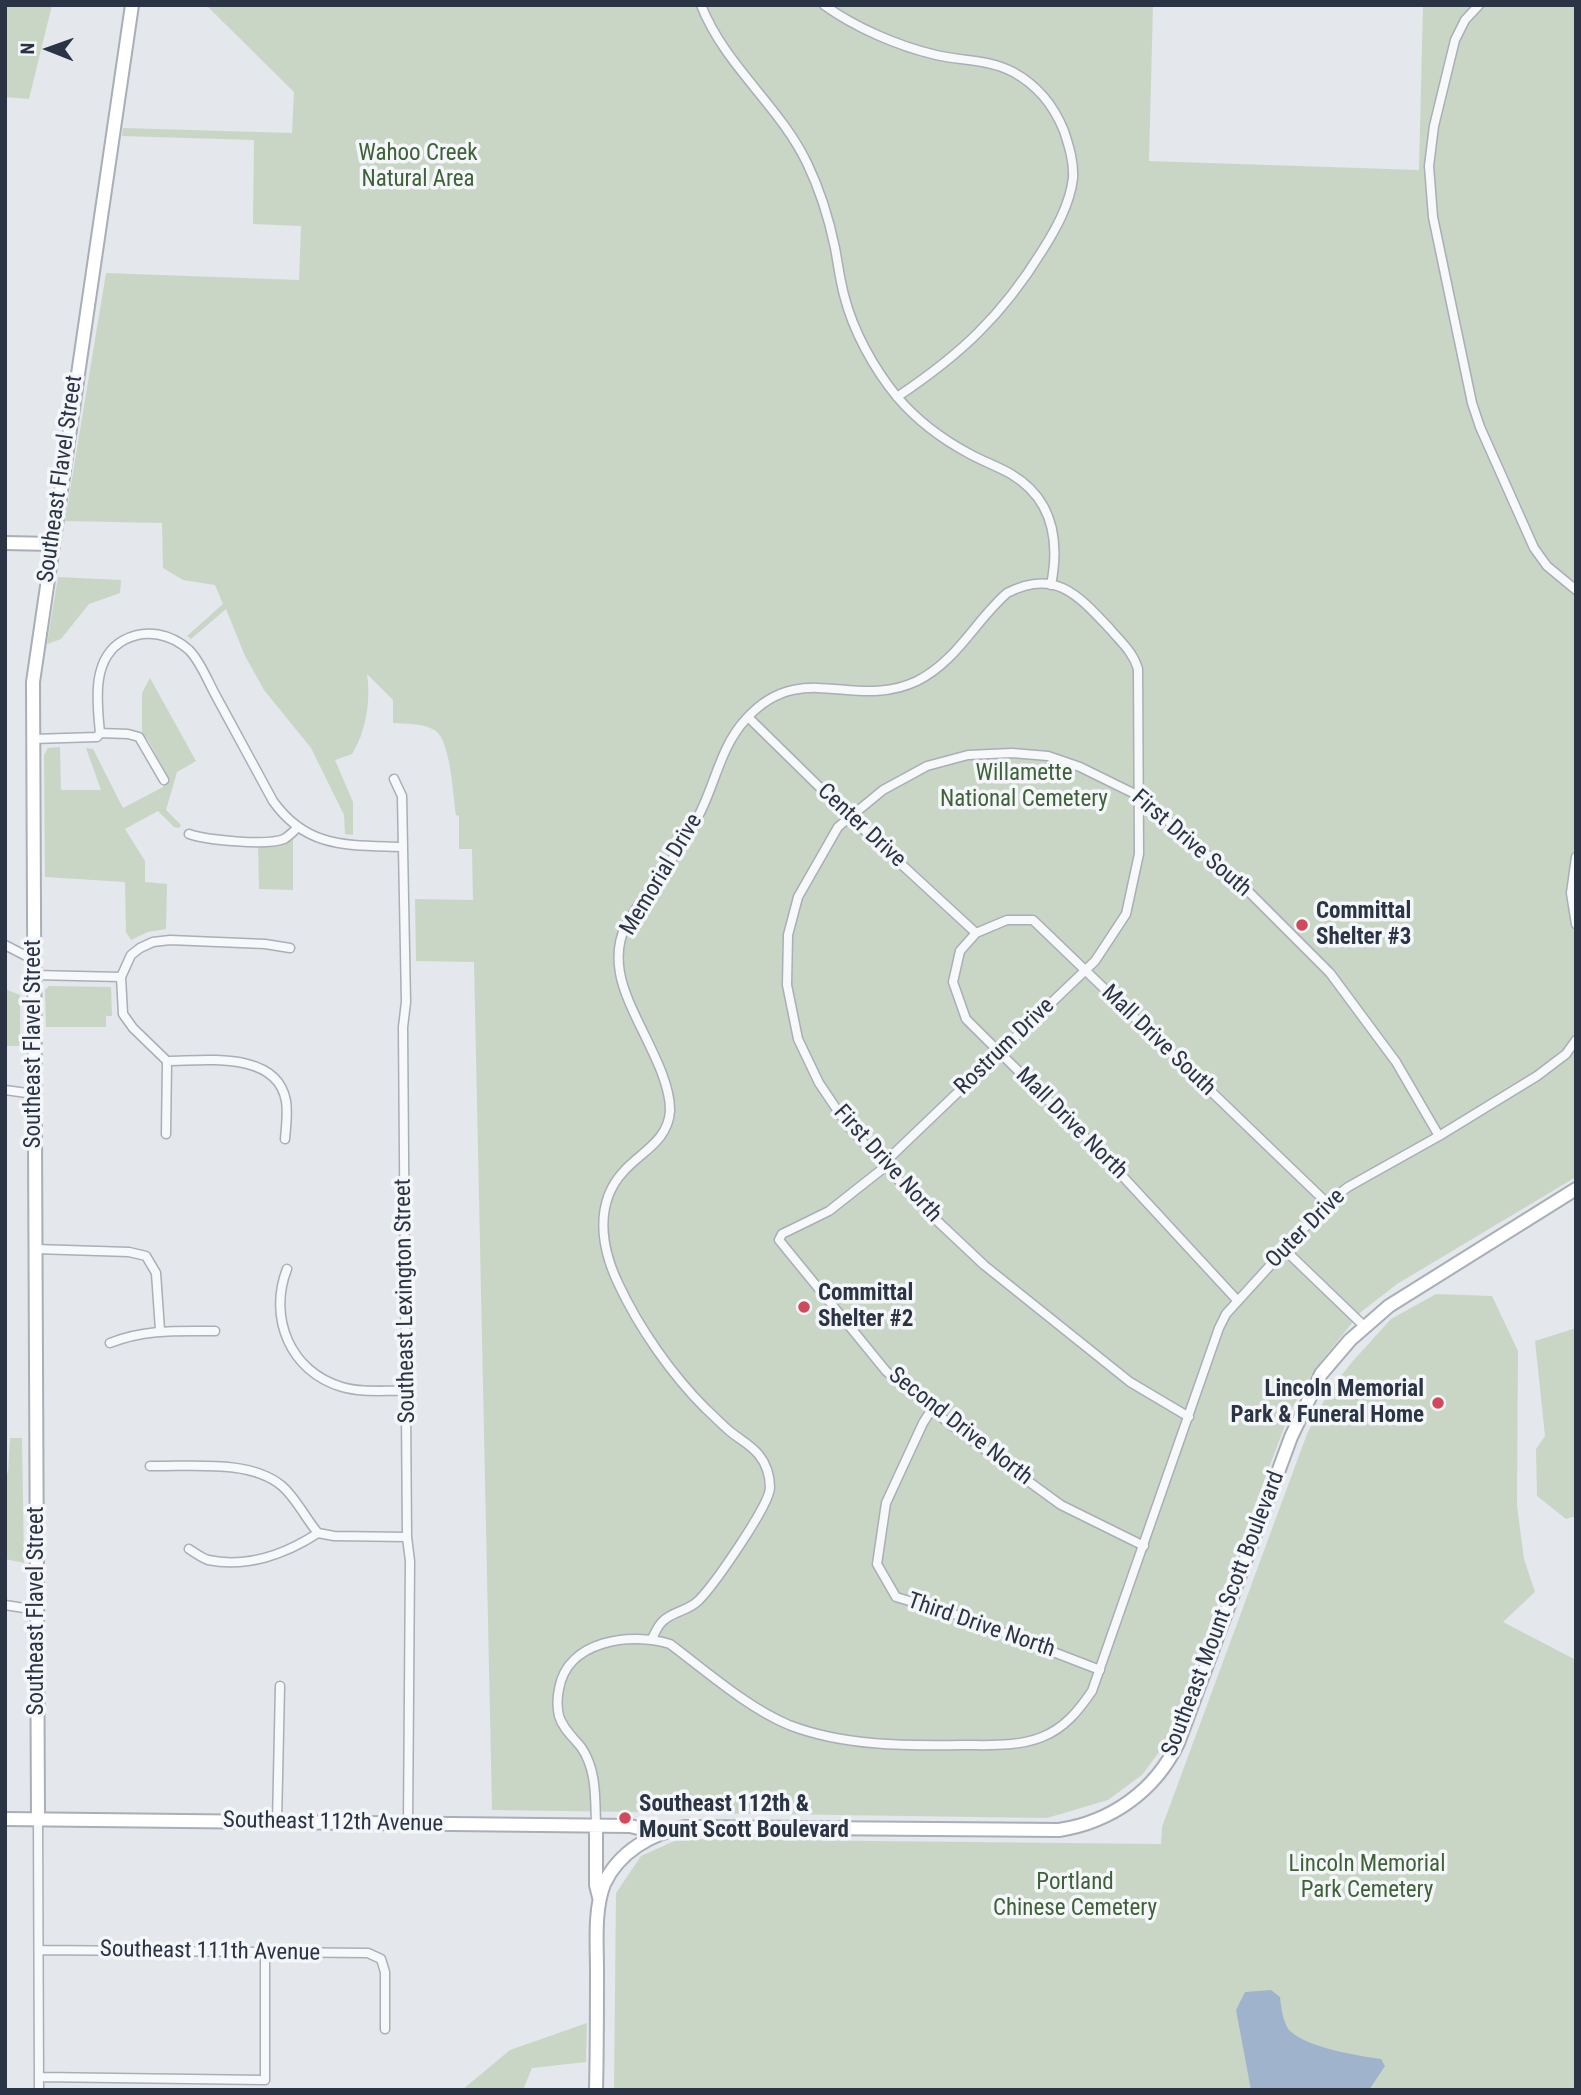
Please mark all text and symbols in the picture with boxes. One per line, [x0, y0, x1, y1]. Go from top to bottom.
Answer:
north arrow [14, 14, 84, 84]
text: N [16, 43, 39, 55]
park label: Wahoo Creek Natural Area [358, 140, 478, 194]
street label: Southeast Flavel Street [33, 374, 89, 584]
park label: Willamette National Cemetery [940, 760, 1108, 814]
street label: Center Drive [811, 778, 911, 874]
street label: First Drive South [1125, 785, 1257, 903]
street label: Memorial Drive [615, 809, 709, 941]
place label: Committal Shelter #3 [1316, 898, 1411, 952]
marker: Committal Shelter #3 [1294, 917, 1310, 933]
street label: Southeast Flavel Street [20, 940, 48, 1148]
street label: Mall Drive South [1095, 980, 1221, 1102]
street label: Rostrum Drive [949, 993, 1061, 1101]
street label: Mall Drive North [1009, 1062, 1133, 1186]
street label: First Drive North [827, 1100, 947, 1228]
street label: Southeast Lexington Street [390, 1178, 422, 1424]
street label: Outer Drive [1261, 1184, 1351, 1274]
place label: Committal Shelter #2 [818, 1280, 913, 1334]
marker: Committal Shelter #2 [796, 1299, 812, 1315]
street label: Second Drive North [882, 1362, 1038, 1492]
place label: Lincoln Memorial Park & Funeral Home [1231, 1376, 1424, 1430]
marker: Lincoln Memorial Park & Funeral Home [1430, 1395, 1446, 1411]
street label: Southeast Mount Scott Boulevard [1157, 1468, 1291, 1760]
street label: Southeast Flavel Street [23, 1507, 51, 1715]
street label: Third Drive North [904, 1588, 1058, 1664]
place label: Southeast 112th & Mount Scott Boulevard [639, 1791, 849, 1845]
street label: Southeast 112th Avenue [223, 1807, 443, 1839]
marker: Southeast 112th & Mount Scott Boulevard [617, 1810, 633, 1826]
park label: Lincoln Memorial Park Cemetery [1289, 1851, 1445, 1905]
park label: Portland Chinese Cemetery [993, 1869, 1157, 1923]
street label: Southeast 111th Avenue [100, 1936, 320, 1968]

